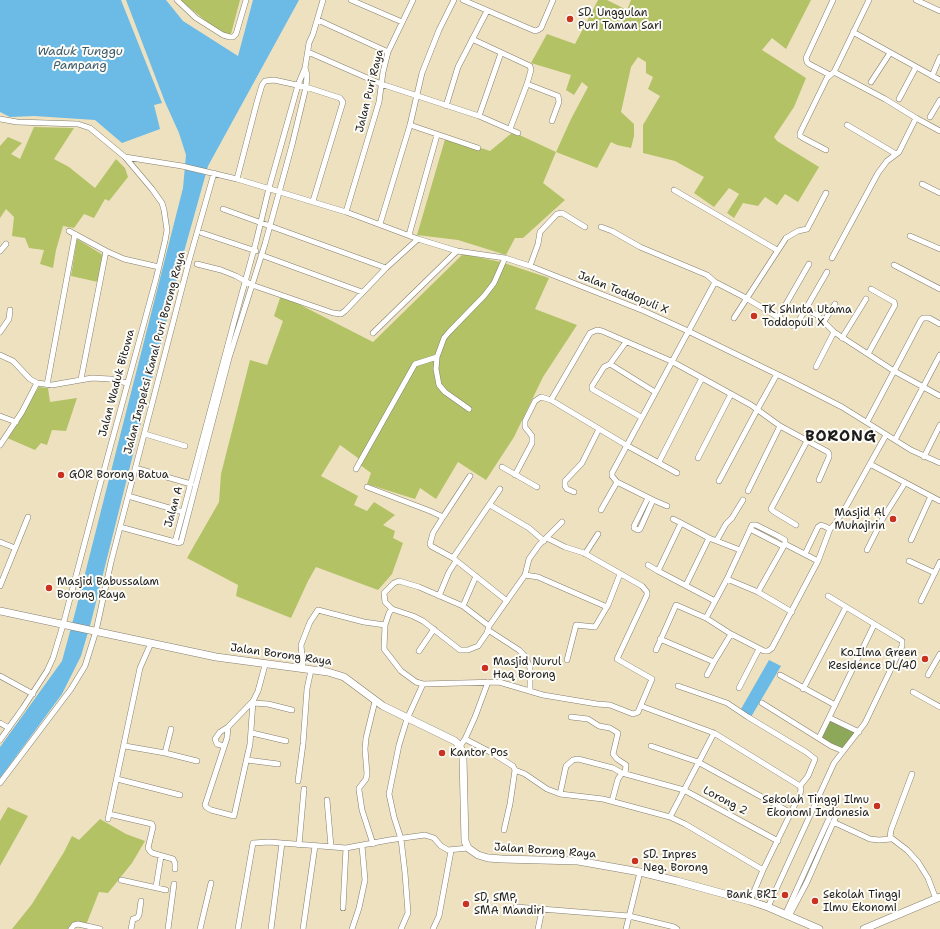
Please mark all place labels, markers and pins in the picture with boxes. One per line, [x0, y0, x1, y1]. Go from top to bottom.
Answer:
place label: SD. Unggulan Puri Taman Sari [578, 6, 662, 32]
marker: SD. Unggulan Puri Taman Sari [565, 14, 575, 24]
place label: TK Shinta Utama Toddopuli X [762, 303, 852, 329]
marker: TK Shinta Utama Toddopuli X [749, 311, 759, 321]
place label: GOR Borong Batua [69, 468, 169, 482]
marker: GOR Borong Batua [56, 470, 66, 480]
place label: Masjid Al Muhajirin [834, 506, 885, 532]
marker: Masjid Al Muhajirin [888, 514, 898, 524]
place label: Masjid Babussalam Borong Raya [57, 575, 159, 601]
marker: Masjid Babussalam Borong Raya [44, 583, 54, 593]
place label: Ko.Ilma Green Residence DL/40 [828, 646, 917, 672]
marker: Ko.Ilma Green Residence DL/40 [920, 654, 930, 664]
place label: Masjid Nurul Haq Borong [493, 655, 561, 681]
marker: Masjid Nurul Haq Borong [480, 663, 490, 673]
place label: Kantor Pos [450, 746, 508, 760]
marker: Kantor Pos [437, 748, 447, 758]
place label: Sekolah Tinggi Ilmu Ekonomi Indonesia [762, 793, 869, 819]
marker: Sekolah Tinggi Ilmu Ekonomi Indonesia [872, 801, 882, 811]
place label: SD. Inpres Neg. Borong [643, 848, 708, 874]
marker: SD. Inpres Neg. Borong [630, 856, 640, 866]
place label: Bank BRI [726, 888, 777, 902]
place label: Sekolah Tinggi Ilmu Ekonomi [823, 888, 901, 914]
marker: Bank BRI [780, 890, 790, 900]
place label: SD, SMP, SMA Mandiri [474, 891, 544, 917]
marker: Sekolah Tinggi Ilmu Ekonomi [810, 896, 820, 906]
marker: SD, SMP, SMA Mandiri [461, 899, 471, 909]

